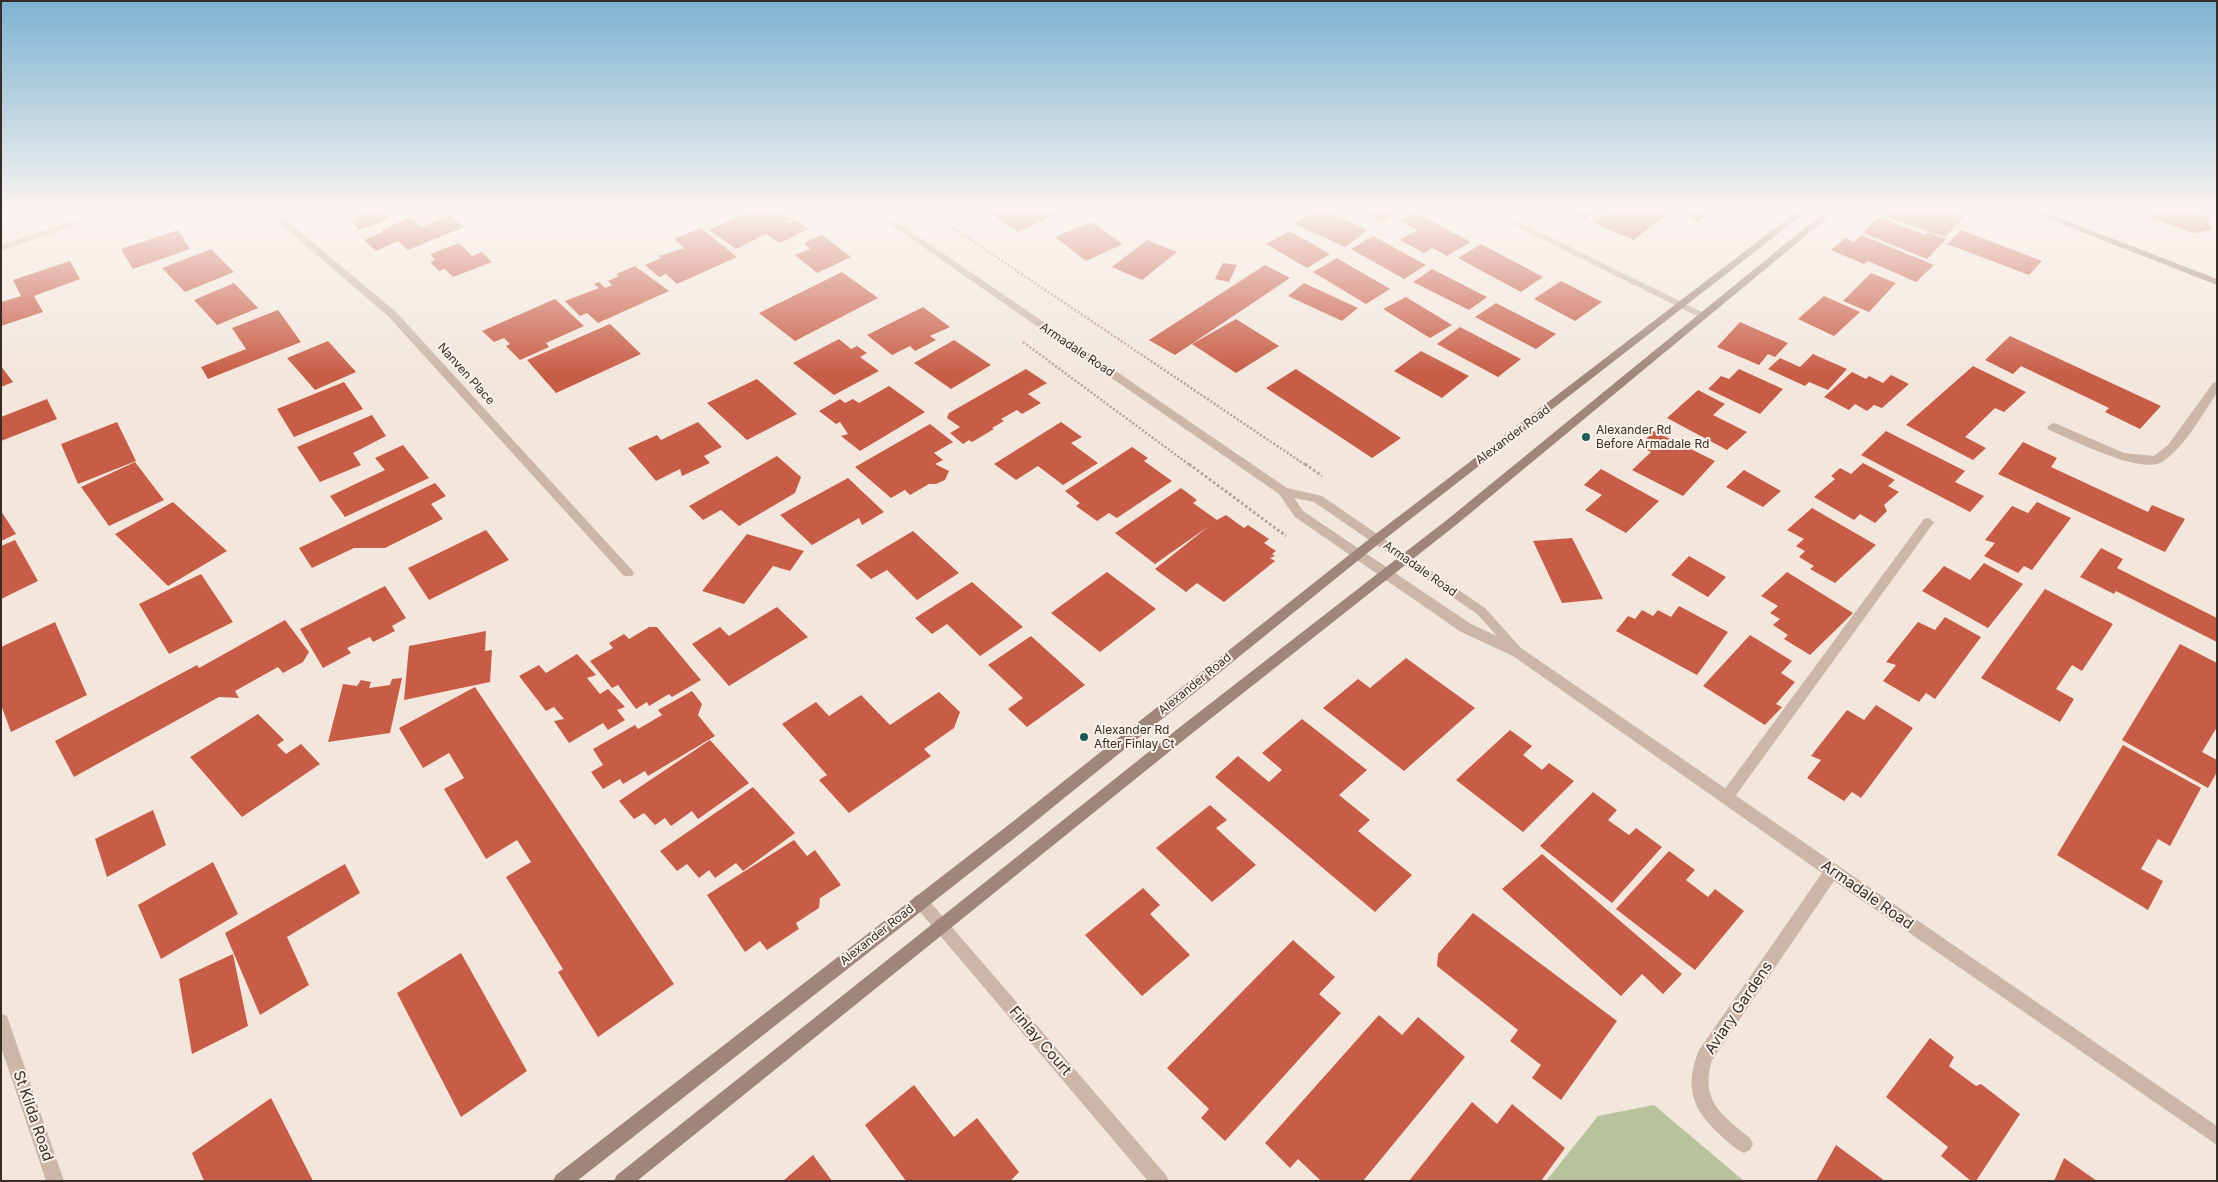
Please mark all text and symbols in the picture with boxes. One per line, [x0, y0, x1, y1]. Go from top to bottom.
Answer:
street label: Armadale Road [1037, 320, 1117, 380]
street label: Nanven Place [435, 340, 497, 408]
street label: Alexander Road [1473, 402, 1553, 468]
place label: Alexander Rd Before Armadale Rd [1596, 423, 1709, 451]
marker: Alexander Rd Before Armadale Rd [1580, 431, 1592, 443]
street label: Armadale Road [1380, 538, 1460, 600]
street label: Alexander Road [1156, 650, 1234, 718]
place label: Alexander Rd After Finlay Ct [1094, 723, 1174, 751]
marker: Alexander Rd After Finlay Ct [1078, 731, 1090, 743]
street label: Armadale Road [1818, 857, 1916, 933]
street label: Alexander Road [837, 902, 917, 968]
street label: Aviary Gardens [1701, 958, 1777, 1058]
street label: Finlay Court [1005, 1003, 1075, 1079]
street label: St Kilda Road [9, 1068, 57, 1164]

